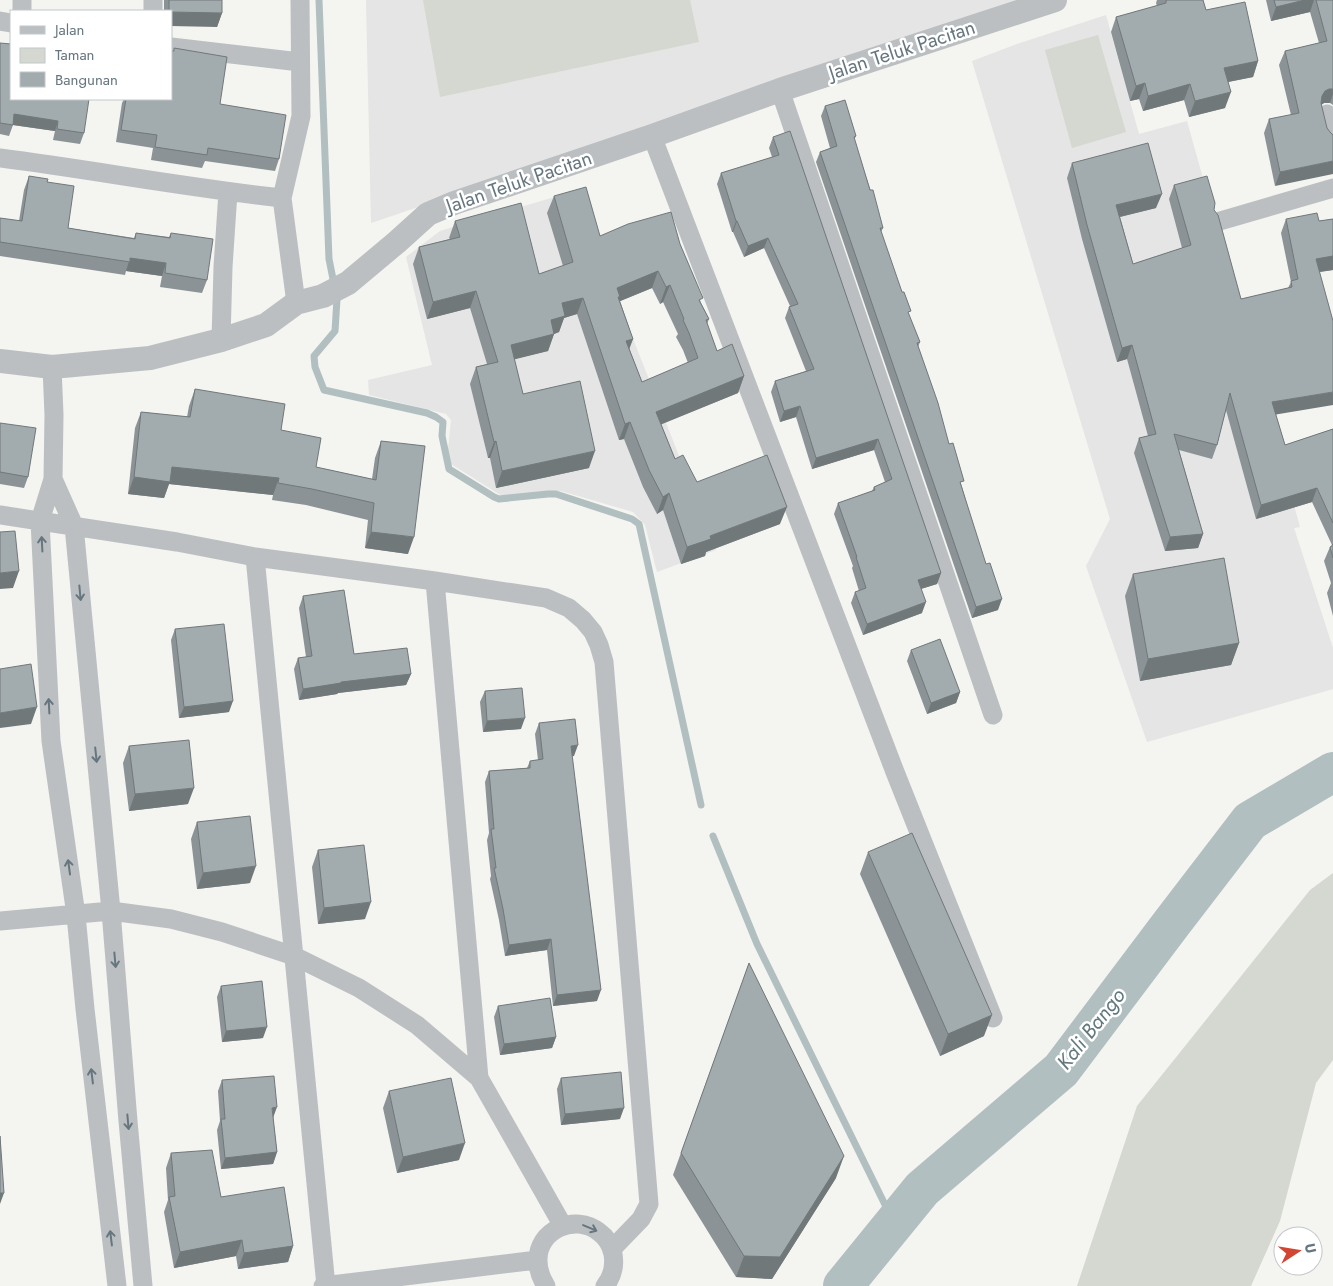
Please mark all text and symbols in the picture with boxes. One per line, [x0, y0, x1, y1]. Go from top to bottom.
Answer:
legend [10, 10, 172, 100]
street label: Jalan Teluk Pacitan [822, 13, 979, 88]
text: Jalan [53, 19, 84, 41]
text: Taman [55, 44, 94, 66]
text: Bangunan [55, 69, 118, 91]
street label: Jalan Teluk Pacitan [439, 143, 596, 221]
one-way arrow [37, 536, 46, 552]
one-way arrow [75, 585, 85, 601]
one-way arrow [45, 698, 54, 714]
one-way arrow [91, 746, 100, 762]
one-way arrow [64, 859, 74, 875]
one-way arrow [110, 952, 120, 968]
water label: Kali Bango [1050, 982, 1132, 1076]
one-way arrow [87, 1068, 97, 1084]
one-way arrow [123, 1114, 133, 1130]
one-way arrow [582, 1223, 597, 1233]
north arrow [1273, 1226, 1323, 1276]
one-way arrow [106, 1230, 116, 1246]
text: U [1300, 1241, 1322, 1255]

